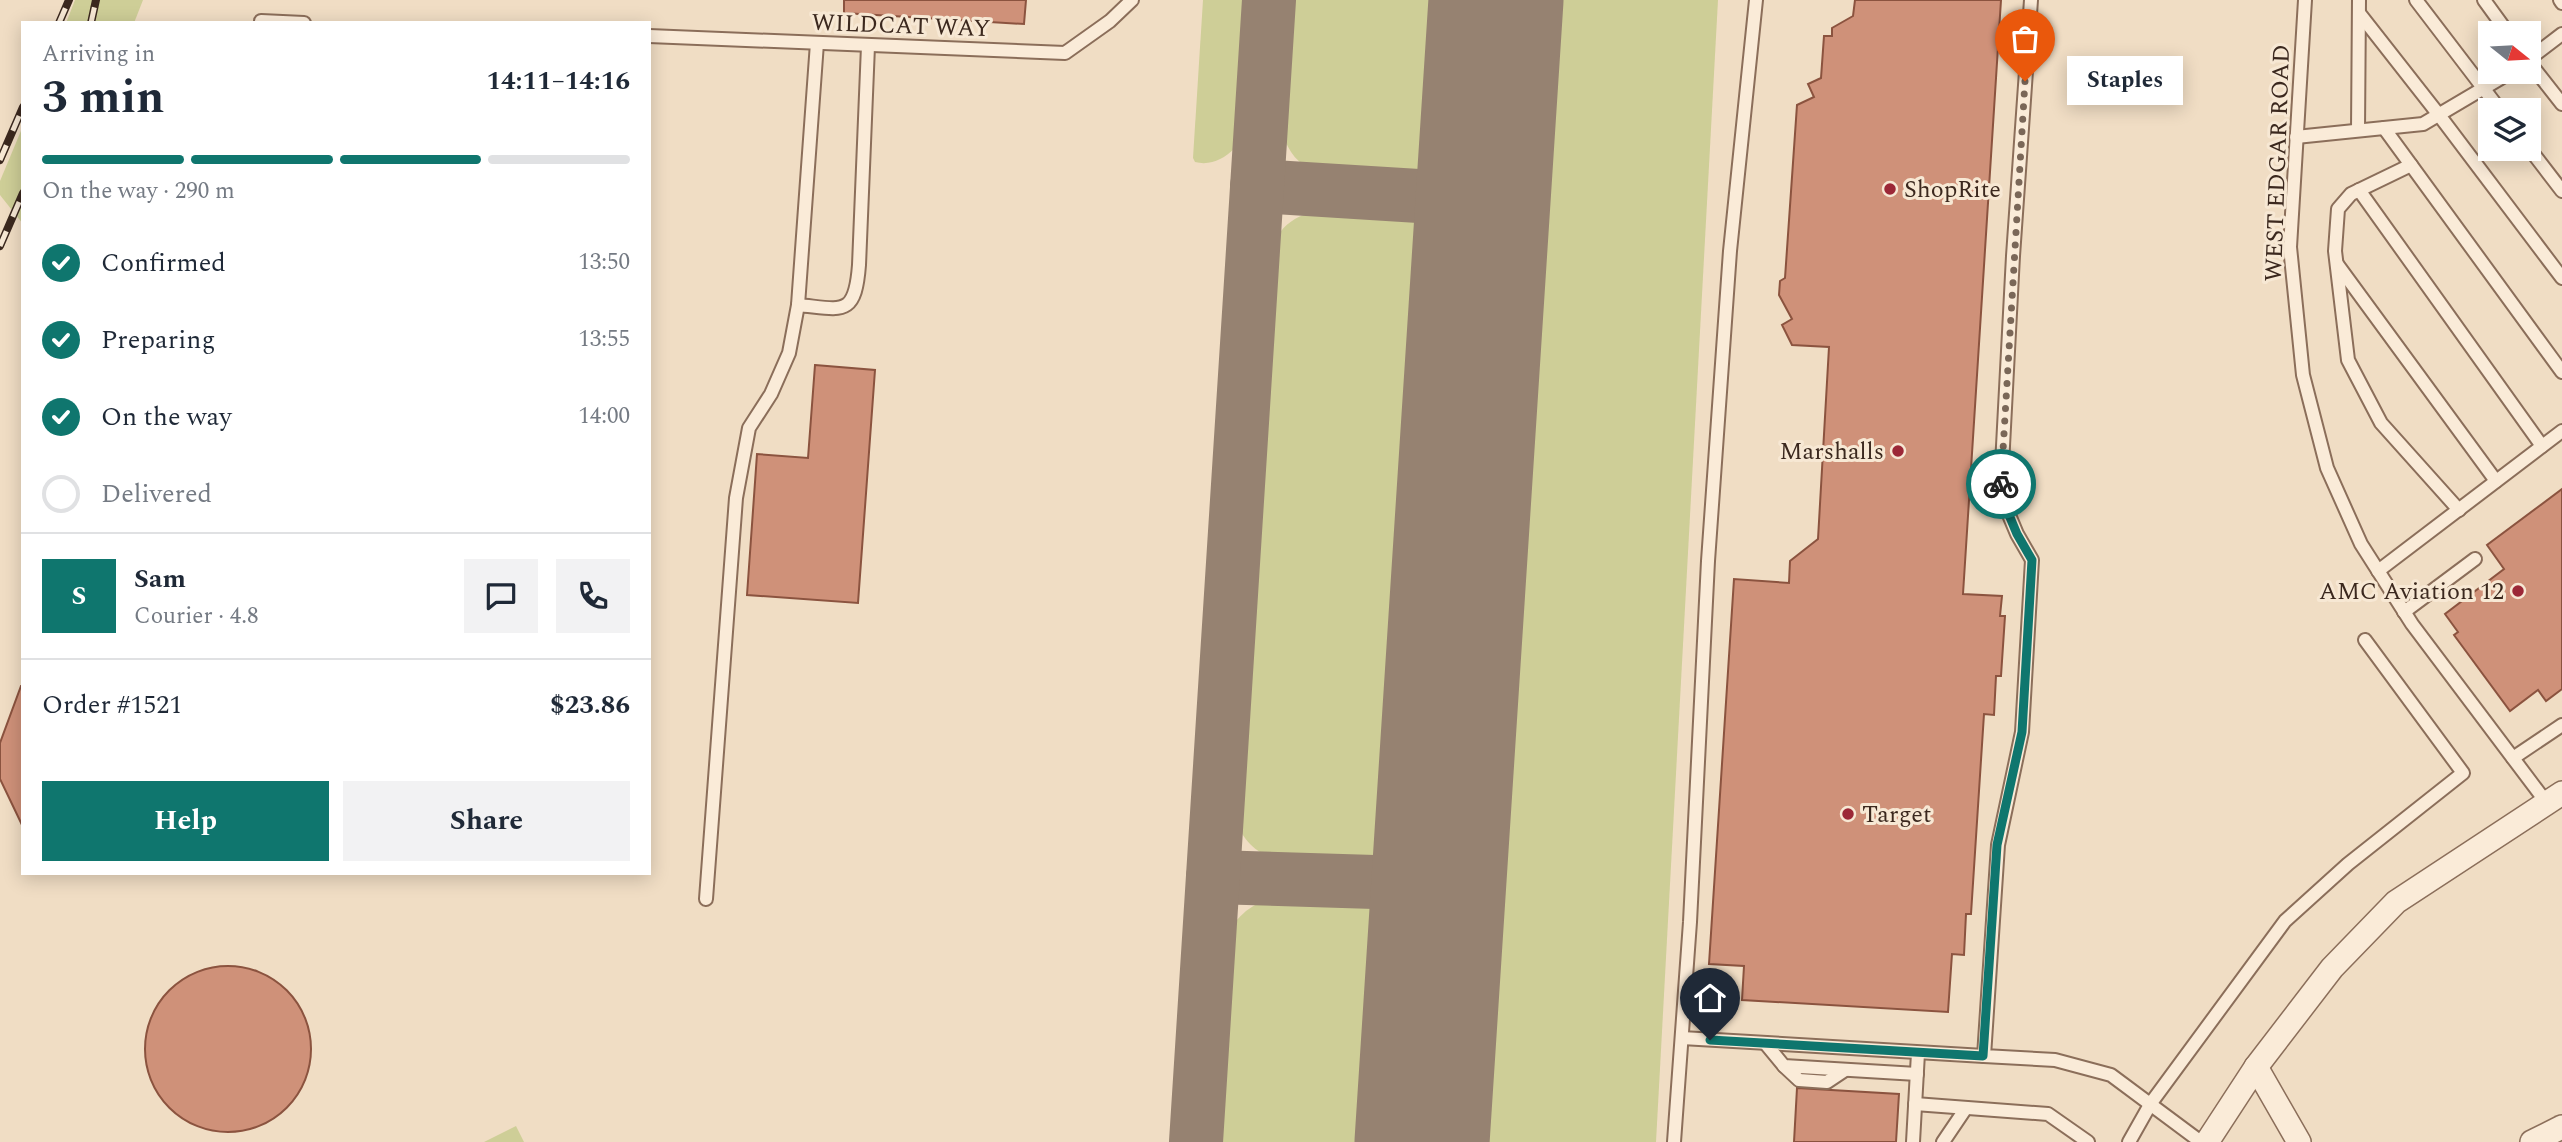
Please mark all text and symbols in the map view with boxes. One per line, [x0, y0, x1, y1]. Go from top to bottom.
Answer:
street label: WILDCAT WAY [811, 5, 991, 47]
pin [1995, 9, 2055, 81]
icon: bag [2006, 20, 2044, 58]
north arrow [2478, 21, 2541, 84]
map controls [2478, 21, 2541, 161]
text: Arriving in [42, 37, 155, 72]
street label: WEST EDGAR ROAD [2256, 44, 2300, 282]
callout: Staples [2067, 56, 2182, 106]
text: 14:11–14:16 [486, 61, 630, 101]
text: 3 min [42, 63, 164, 133]
text: Staples [2087, 63, 2163, 98]
button: layers [2478, 98, 2541, 161]
place label: ShopRite [1904, 172, 2001, 208]
text: On the way · 290 m [42, 174, 235, 209]
marker: ShopRite [1882, 181, 1898, 197]
text: Confirmed [101, 243, 226, 283]
icon: check [42, 244, 80, 282]
text: 13:50 [578, 245, 630, 280]
text: Preparing [101, 320, 215, 360]
icon: check [42, 321, 80, 359]
text: 13:55 [578, 322, 630, 357]
text: On the way [101, 397, 232, 437]
icon: check [42, 398, 80, 436]
text: 14:00 [578, 399, 630, 434]
place label: Marshalls [1779, 434, 1884, 470]
marker: Marshalls [1890, 443, 1906, 459]
courier [1966, 449, 2036, 519]
icon: bike [1982, 465, 2020, 503]
text: Delivered [101, 474, 212, 514]
text: Sam [134, 559, 186, 599]
button: chat [464, 559, 538, 633]
button: phone [556, 559, 630, 633]
place label: AMC Aviation 12 [2319, 574, 2504, 610]
text: S [72, 576, 86, 616]
marker: AMC Aviation 12 [2510, 583, 2526, 599]
text: Courier · 4.8 [134, 599, 259, 634]
text: Order #1521 [42, 685, 182, 725]
text: $23.86 [550, 685, 630, 725]
button: Help [42, 781, 329, 861]
button: Share [343, 781, 630, 861]
place label: Target [1862, 797, 1931, 833]
marker: Target [1840, 806, 1856, 822]
pin [1680, 968, 1740, 1040]
icon: home [1691, 979, 1729, 1017]

